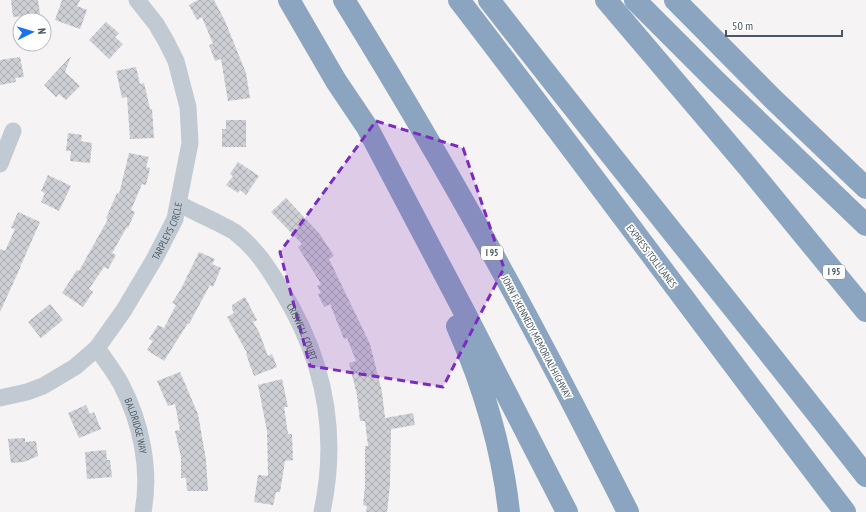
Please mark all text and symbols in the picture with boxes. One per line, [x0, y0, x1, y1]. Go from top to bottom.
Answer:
north arrow [12, 12, 52, 52]
scale bar [726, 12, 842, 38]
text: 50 m [732, 18, 753, 33]
text: N [35, 28, 49, 35]
street label: TARPLEYS CIRCLE [149, 201, 185, 262]
street label: EXPRESS TOLL LANES [624, 222, 680, 291]
road number: I 95 [481, 246, 503, 260]
road number: I 95 [823, 265, 845, 279]
street label: JOHN F. KENNEDY MEMORIAL HIGHWAY [498, 273, 575, 401]
street label: CRISWELL COURT [284, 301, 320, 362]
street label: BALDRIDGE WAY [121, 396, 150, 455]

